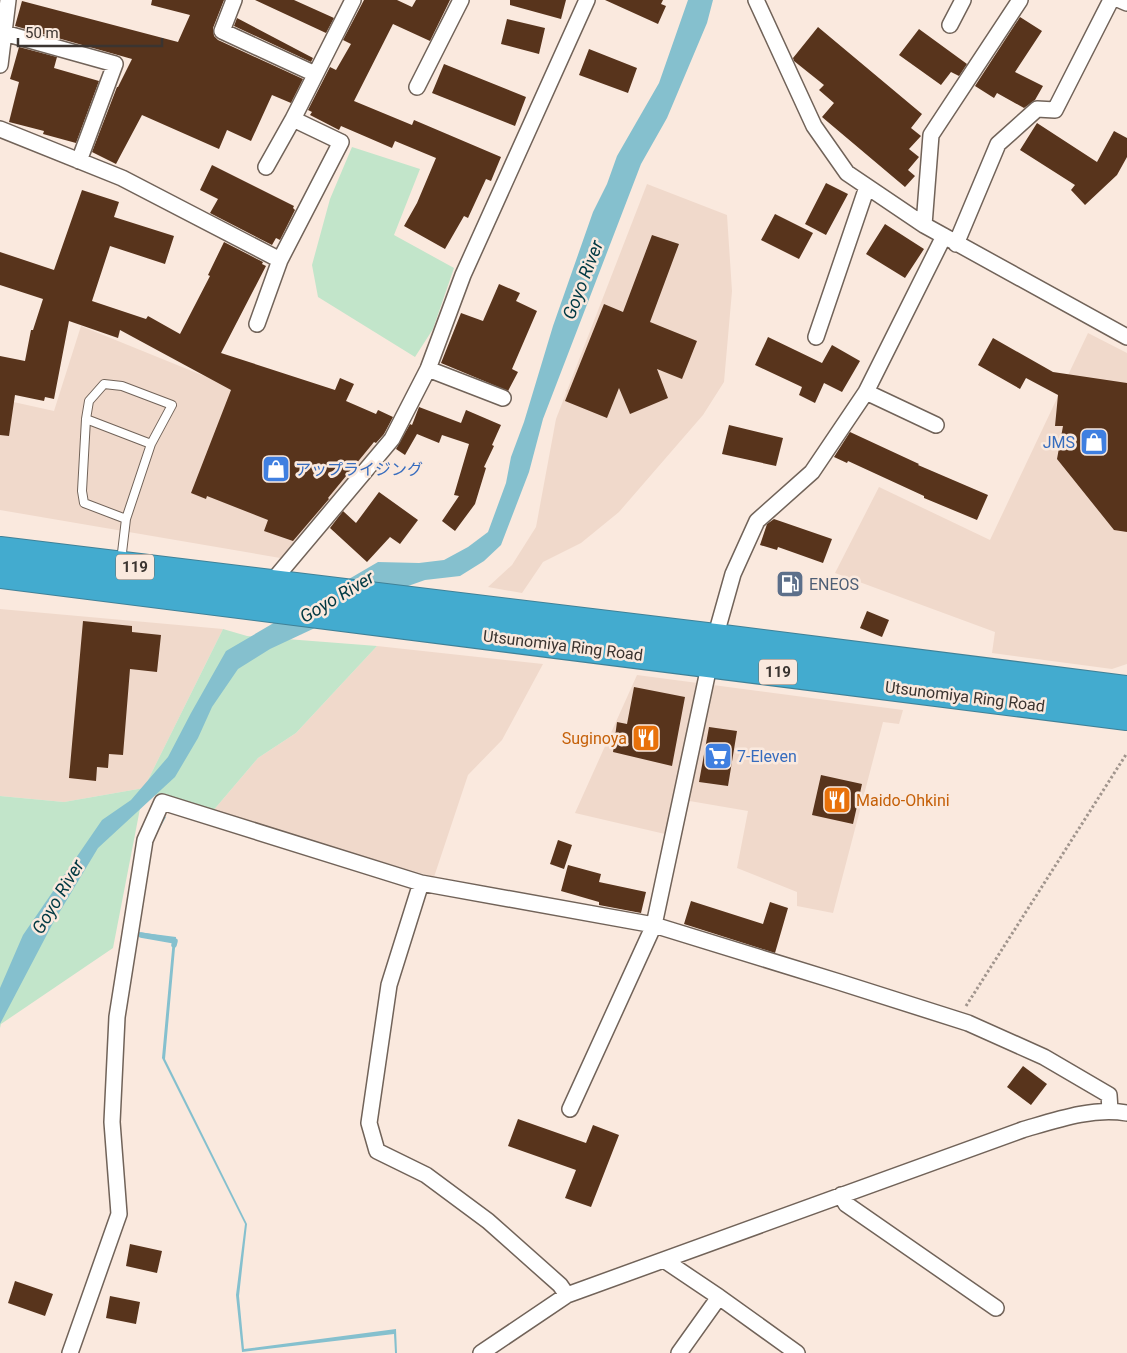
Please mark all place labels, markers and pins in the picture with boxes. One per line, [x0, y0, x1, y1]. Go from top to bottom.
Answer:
shop icon: JMS [1079, 427, 1109, 457]
place label: JMS [1043, 433, 1075, 452]
shop icon: アップライジング [261, 454, 291, 484]
place label: アップライジング [295, 460, 423, 479]
fuel station icon: ENEOS [775, 569, 805, 599]
place label: ENEOS [809, 575, 859, 594]
restaurant icon: Suginoya [631, 723, 661, 753]
place label: Suginoya [562, 729, 627, 748]
supermarket icon: 7-Eleven [703, 741, 733, 771]
place label: 7-Eleven [737, 747, 797, 766]
restaurant icon: Maido-Ohkini [822, 785, 852, 815]
place label: Maido-Ohkini [856, 791, 950, 810]

